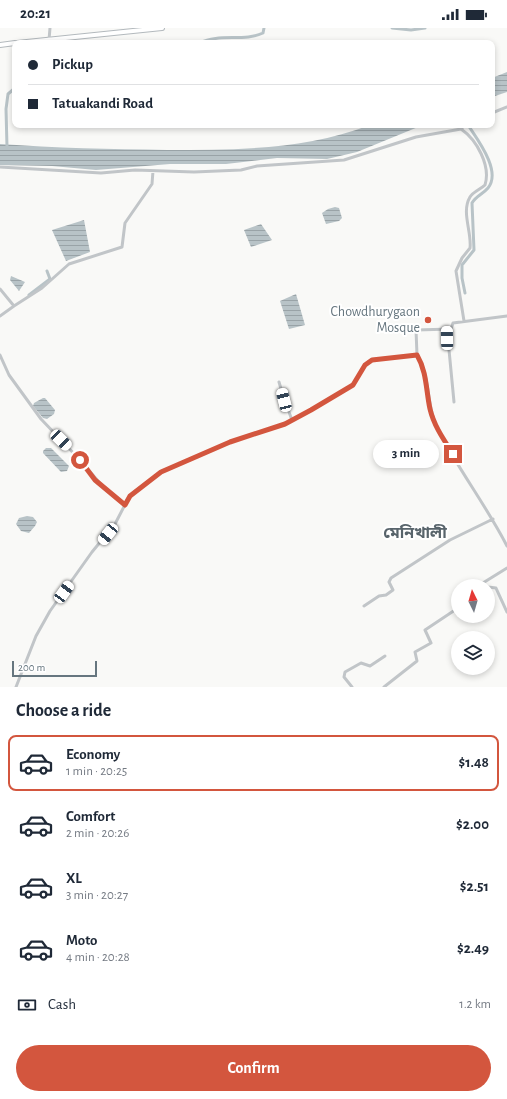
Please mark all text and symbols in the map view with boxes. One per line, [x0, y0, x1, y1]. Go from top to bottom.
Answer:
text: 20:21 [20, 6, 51, 21]
text: Pickup [52, 57, 93, 72]
text: Tatuakandi Road [52, 96, 153, 111]
place label: Chowdhurygaon Mosque [331, 305, 420, 335]
marker: Chowdhurygaon Mosque [423, 315, 433, 325]
car [441, 326, 453, 350]
car [275, 387, 293, 413]
car [48, 427, 74, 453]
callout: 3 min [373, 440, 439, 468]
route end [444, 445, 462, 463]
text: 3 min [392, 447, 420, 460]
route start [71, 451, 89, 469]
car [96, 521, 120, 547]
district label: মেনিখালী [383, 524, 447, 541]
car [52, 579, 76, 605]
north arrow [451, 579, 495, 623]
map controls [451, 579, 495, 675]
button: layers [451, 631, 495, 675]
scale bar [12, 659, 97, 678]
text: 200 m [18, 662, 45, 673]
text: Choose a ride [16, 702, 111, 720]
icon: car [18, 745, 54, 781]
text: Economy [66, 747, 120, 762]
text: $1.48 [458, 755, 489, 770]
text: 1 min · 20:25 [66, 765, 127, 778]
icon: car [18, 807, 54, 843]
text: Comfort [66, 809, 115, 824]
text: $2.00 [456, 817, 489, 832]
text: 2 min · 20:26 [66, 827, 129, 840]
icon: car [18, 869, 54, 905]
text: XL [66, 871, 82, 886]
text: $2.51 [460, 879, 489, 894]
text: 3 min · 20:27 [66, 889, 128, 902]
icon: car [18, 931, 54, 967]
text: Moto [66, 933, 98, 948]
text: $2.49 [457, 941, 489, 956]
text: 4 min · 20:28 [66, 951, 130, 964]
icon: cash [16, 994, 38, 1016]
text: Cash [48, 997, 76, 1012]
text: 1.2 km [459, 998, 491, 1011]
button: Confirm [16, 1045, 491, 1091]

